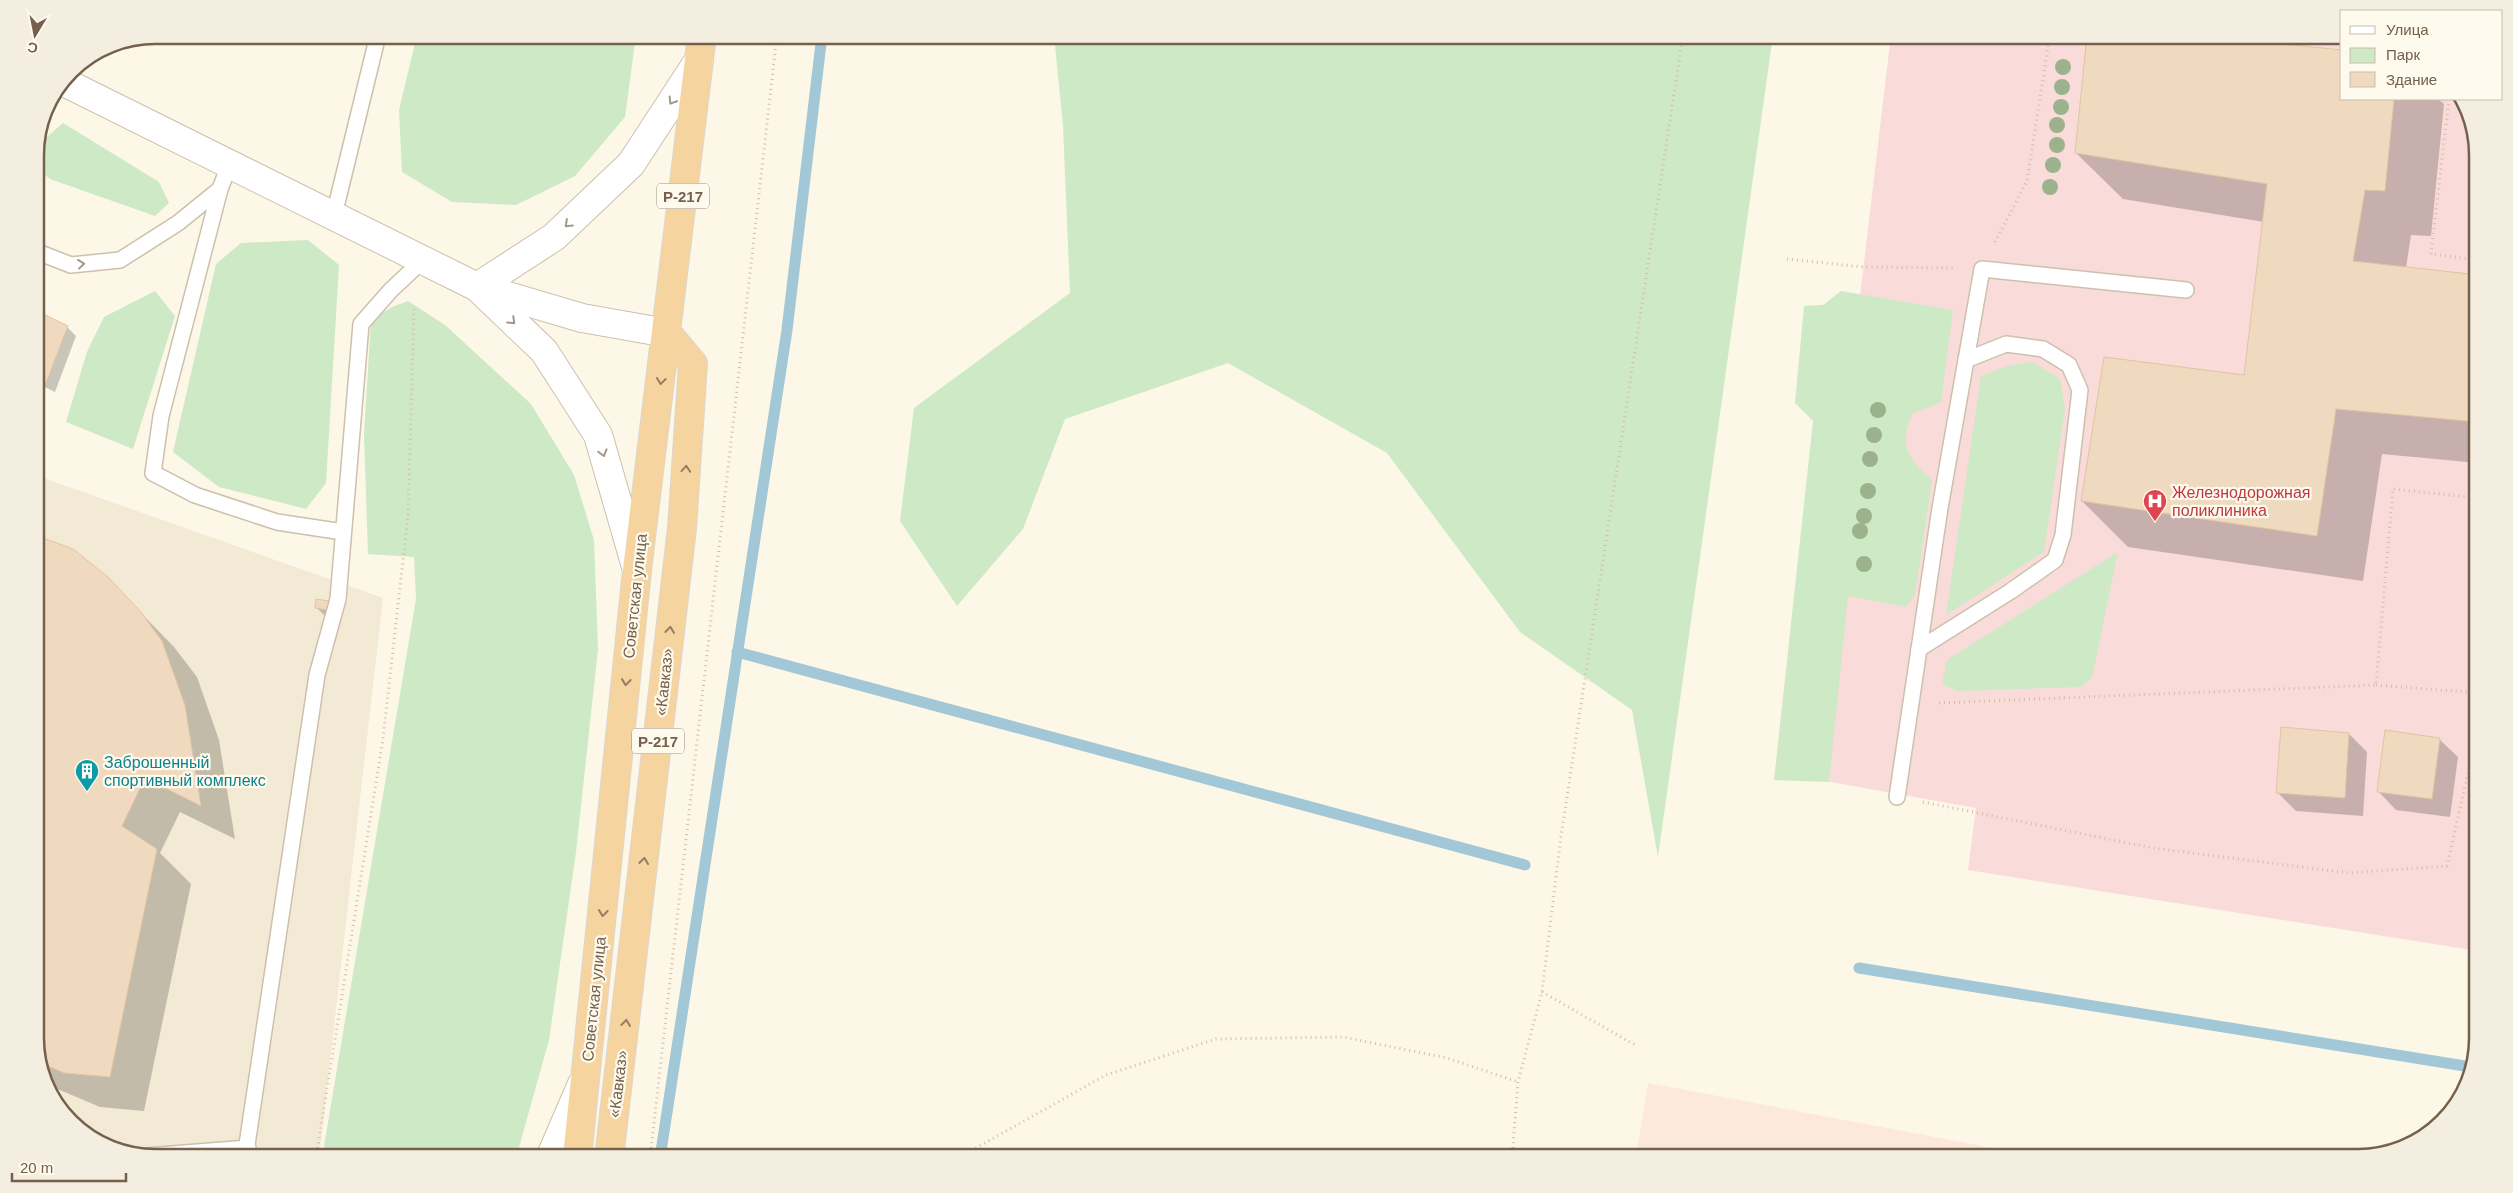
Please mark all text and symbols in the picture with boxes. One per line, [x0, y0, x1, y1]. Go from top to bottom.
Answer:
north arrow [10, 10, 60, 60]
legend [2340, 10, 2503, 100]
text: Улица [2386, 21, 2429, 38]
text: С [26, 39, 39, 57]
text: Парк [2386, 46, 2420, 63]
text: Здание [2386, 71, 2437, 88]
one-way arrow [669, 95, 678, 104]
road number: Р-217 [657, 184, 709, 208]
one-way arrow [565, 218, 574, 227]
one-way arrow [78, 259, 86, 270]
one-way arrow [506, 315, 515, 324]
one-way arrow [656, 377, 666, 385]
one-way arrow [597, 449, 608, 458]
one-way arrow [680, 464, 691, 472]
place label: Железнодорожная поликлиника [2172, 484, 2311, 519]
hospital icon: Железнодорожная поликлиника [2142, 488, 2168, 522]
street label: Советская улица [620, 533, 650, 659]
one-way arrow [664, 626, 675, 634]
street label: «Кавказ» [652, 647, 676, 717]
one-way arrow [621, 678, 632, 686]
road number: Р-217 [632, 728, 684, 754]
place label: Заброшенный спортивный комплекс [104, 754, 266, 789]
building icon: Заброшенный спортивный комплекс [74, 758, 100, 792]
one-way arrow [638, 857, 649, 865]
one-way arrow [598, 909, 609, 917]
street label: Советская улица [579, 936, 609, 1062]
one-way arrow [620, 1018, 631, 1026]
street label: «Кавказ» [605, 1049, 631, 1119]
scale bar [12, 1150, 126, 1182]
text: 20 m [20, 1159, 53, 1176]

